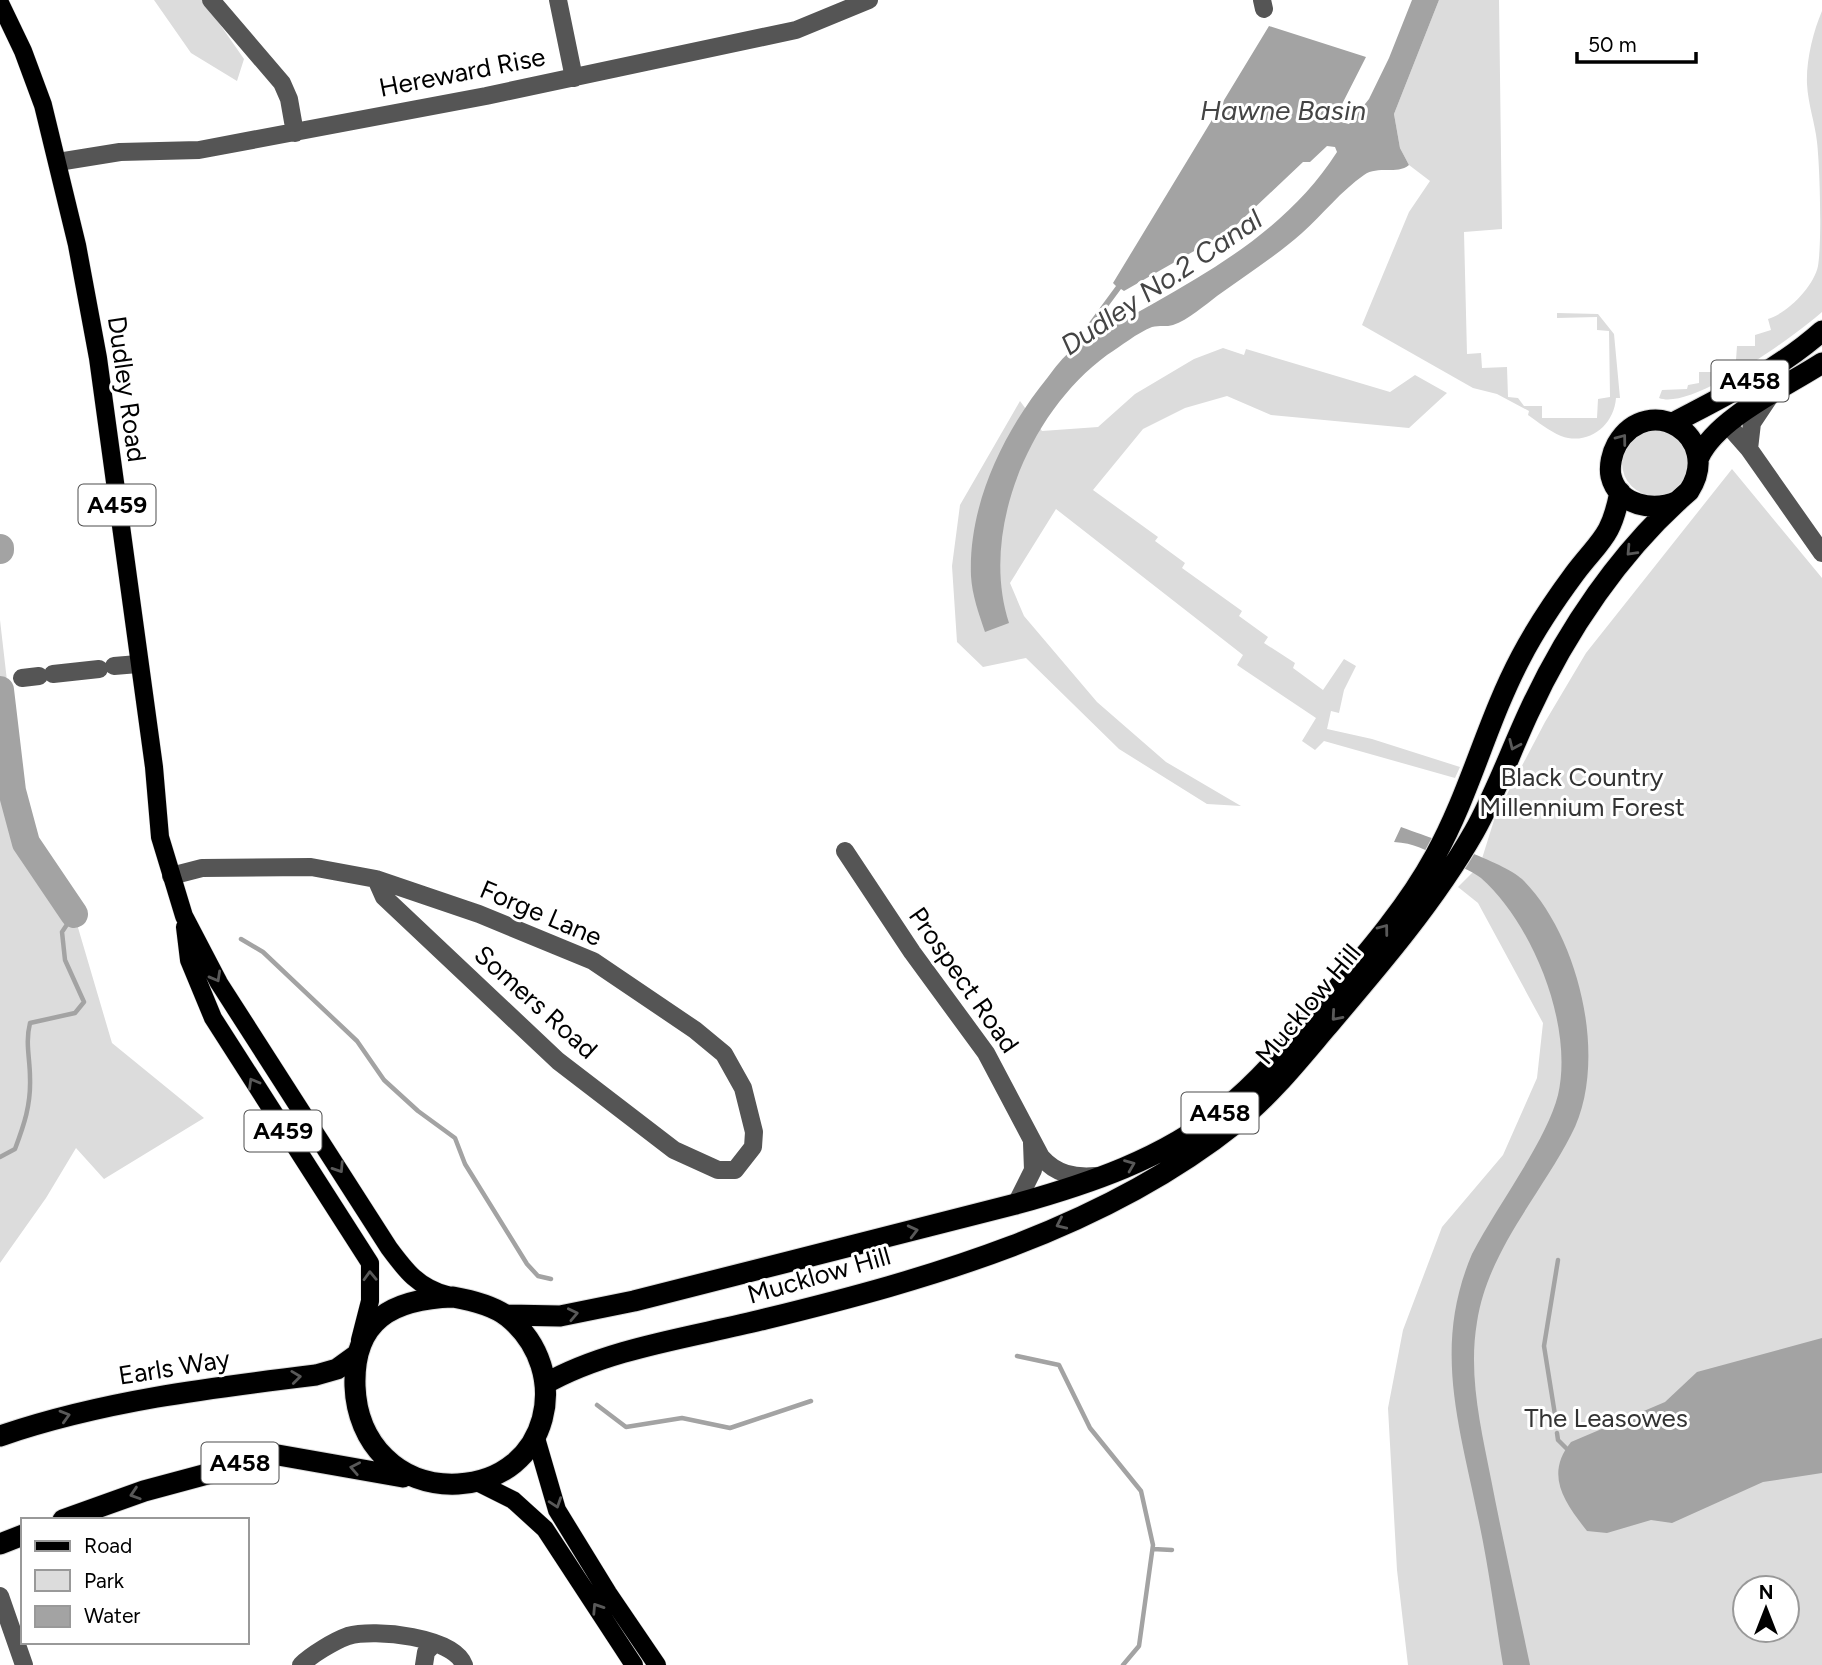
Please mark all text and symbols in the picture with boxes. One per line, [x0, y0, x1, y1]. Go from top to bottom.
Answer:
scale bar [1577, 21, 1696, 65]
text: 50 m [1588, 32, 1637, 57]
street label: Hereward Rise [376, 40, 548, 104]
water label: Hawne Basin [1200, 93, 1366, 127]
water label: Dudley No.2 Canal [1054, 202, 1269, 362]
street label: Dudley Road [101, 314, 153, 464]
road number: A458 [1712, 360, 1788, 402]
one-way arrow [1613, 434, 1626, 447]
road number: A459 [78, 484, 156, 526]
one-way arrow [1627, 543, 1640, 556]
one-way arrow [1509, 739, 1523, 751]
park label: Black Country Millennium Forest [1479, 761, 1685, 823]
street label: Forge Lane [475, 873, 607, 953]
street label: Prospect Road [902, 901, 1026, 1059]
one-way arrow [1375, 925, 1388, 937]
street label: Mucklow Hill [1248, 937, 1368, 1071]
street label: Somers Road [468, 938, 604, 1066]
one-way arrow [207, 969, 221, 982]
one-way arrow [1332, 1008, 1344, 1021]
one-way arrow [248, 1078, 261, 1091]
road number: A458 [1182, 1092, 1258, 1134]
road number: A459 [244, 1111, 322, 1152]
one-way arrow [1124, 1159, 1136, 1173]
one-way arrow [330, 1160, 343, 1173]
one-way arrow [1056, 1216, 1068, 1230]
one-way arrow [907, 1225, 919, 1239]
street label: Mucklow Hill [744, 1239, 894, 1311]
one-way arrow [363, 1270, 378, 1281]
one-way arrow [567, 1307, 579, 1322]
street label: Earls Way [116, 1342, 232, 1392]
one-way arrow [290, 1370, 302, 1385]
park label: The Leasowes [1524, 1402, 1688, 1434]
one-way arrow [59, 1409, 71, 1424]
road number: A458 [202, 1442, 278, 1484]
one-way arrow [349, 1461, 361, 1476]
one-way arrow [129, 1486, 141, 1501]
one-way arrow [548, 1497, 562, 1509]
legend [21, 1518, 248, 1644]
text: Road [84, 1533, 132, 1558]
text: Park [84, 1568, 125, 1593]
north arrow [1731, 1574, 1801, 1644]
text: N [1759, 1581, 1773, 1604]
one-way arrow [592, 1602, 605, 1615]
text: Water [84, 1603, 140, 1628]

